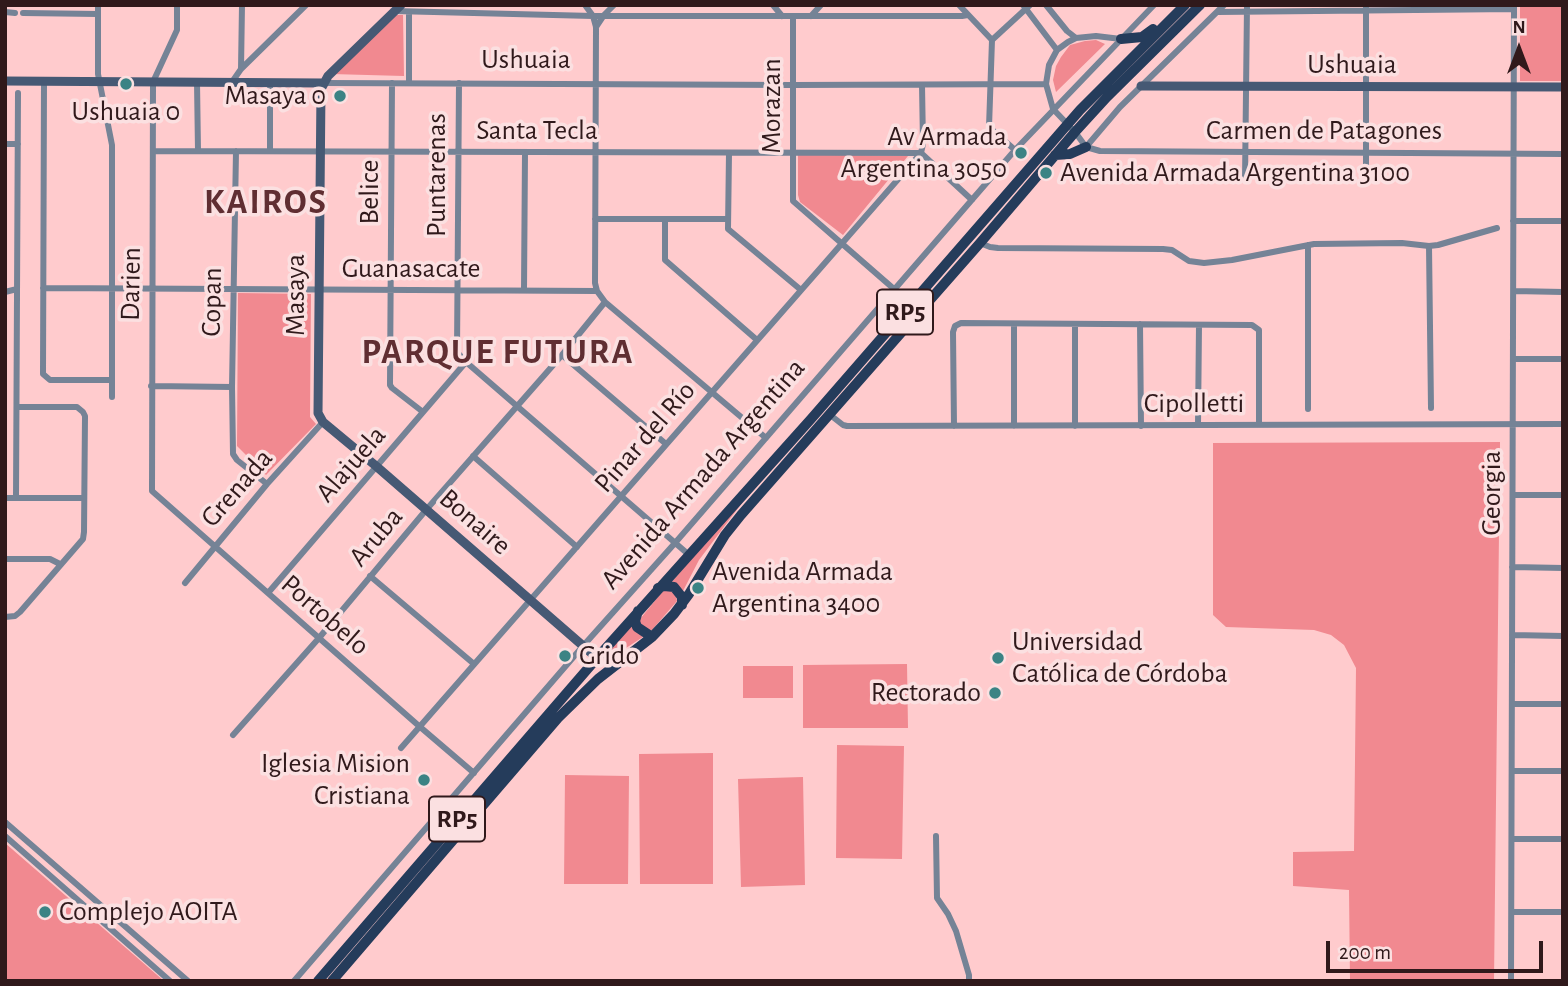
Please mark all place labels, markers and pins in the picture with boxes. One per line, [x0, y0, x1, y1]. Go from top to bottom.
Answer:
marker: Ushuaia 0 [118, 76, 134, 92]
place label: Masaya 0 [224, 79, 326, 113]
marker: Masaya 0 [332, 88, 348, 104]
place label: Ushuaia 0 [72, 95, 180, 129]
place label: Av Armada Argentina 3050 [841, 120, 1007, 186]
marker: Av Armada Argentina 3050 [1013, 145, 1029, 161]
place label: Avenida Armada Argentina 3100 [1060, 156, 1410, 190]
marker: Avenida Armada Argentina 3100 [1038, 165, 1054, 181]
place label: Avenida Armada Argentina 3400 [712, 555, 893, 621]
marker: Avenida Armada Argentina 3400 [690, 580, 706, 596]
place label: Universidad Católica de Córdoba [1012, 625, 1228, 691]
place label: Grido [579, 639, 639, 673]
marker: Grido [557, 648, 573, 664]
marker: Universidad Católica de Córdoba [990, 650, 1006, 666]
place label: Rectorado [871, 676, 981, 710]
marker: Rectorado [987, 685, 1003, 701]
place label: Iglesia Mision Cristiana [261, 747, 410, 813]
marker: Iglesia Mision Cristiana [416, 772, 432, 788]
place label: Complejo AOITA [59, 895, 238, 929]
marker: Complejo AOITA [37, 904, 53, 920]

